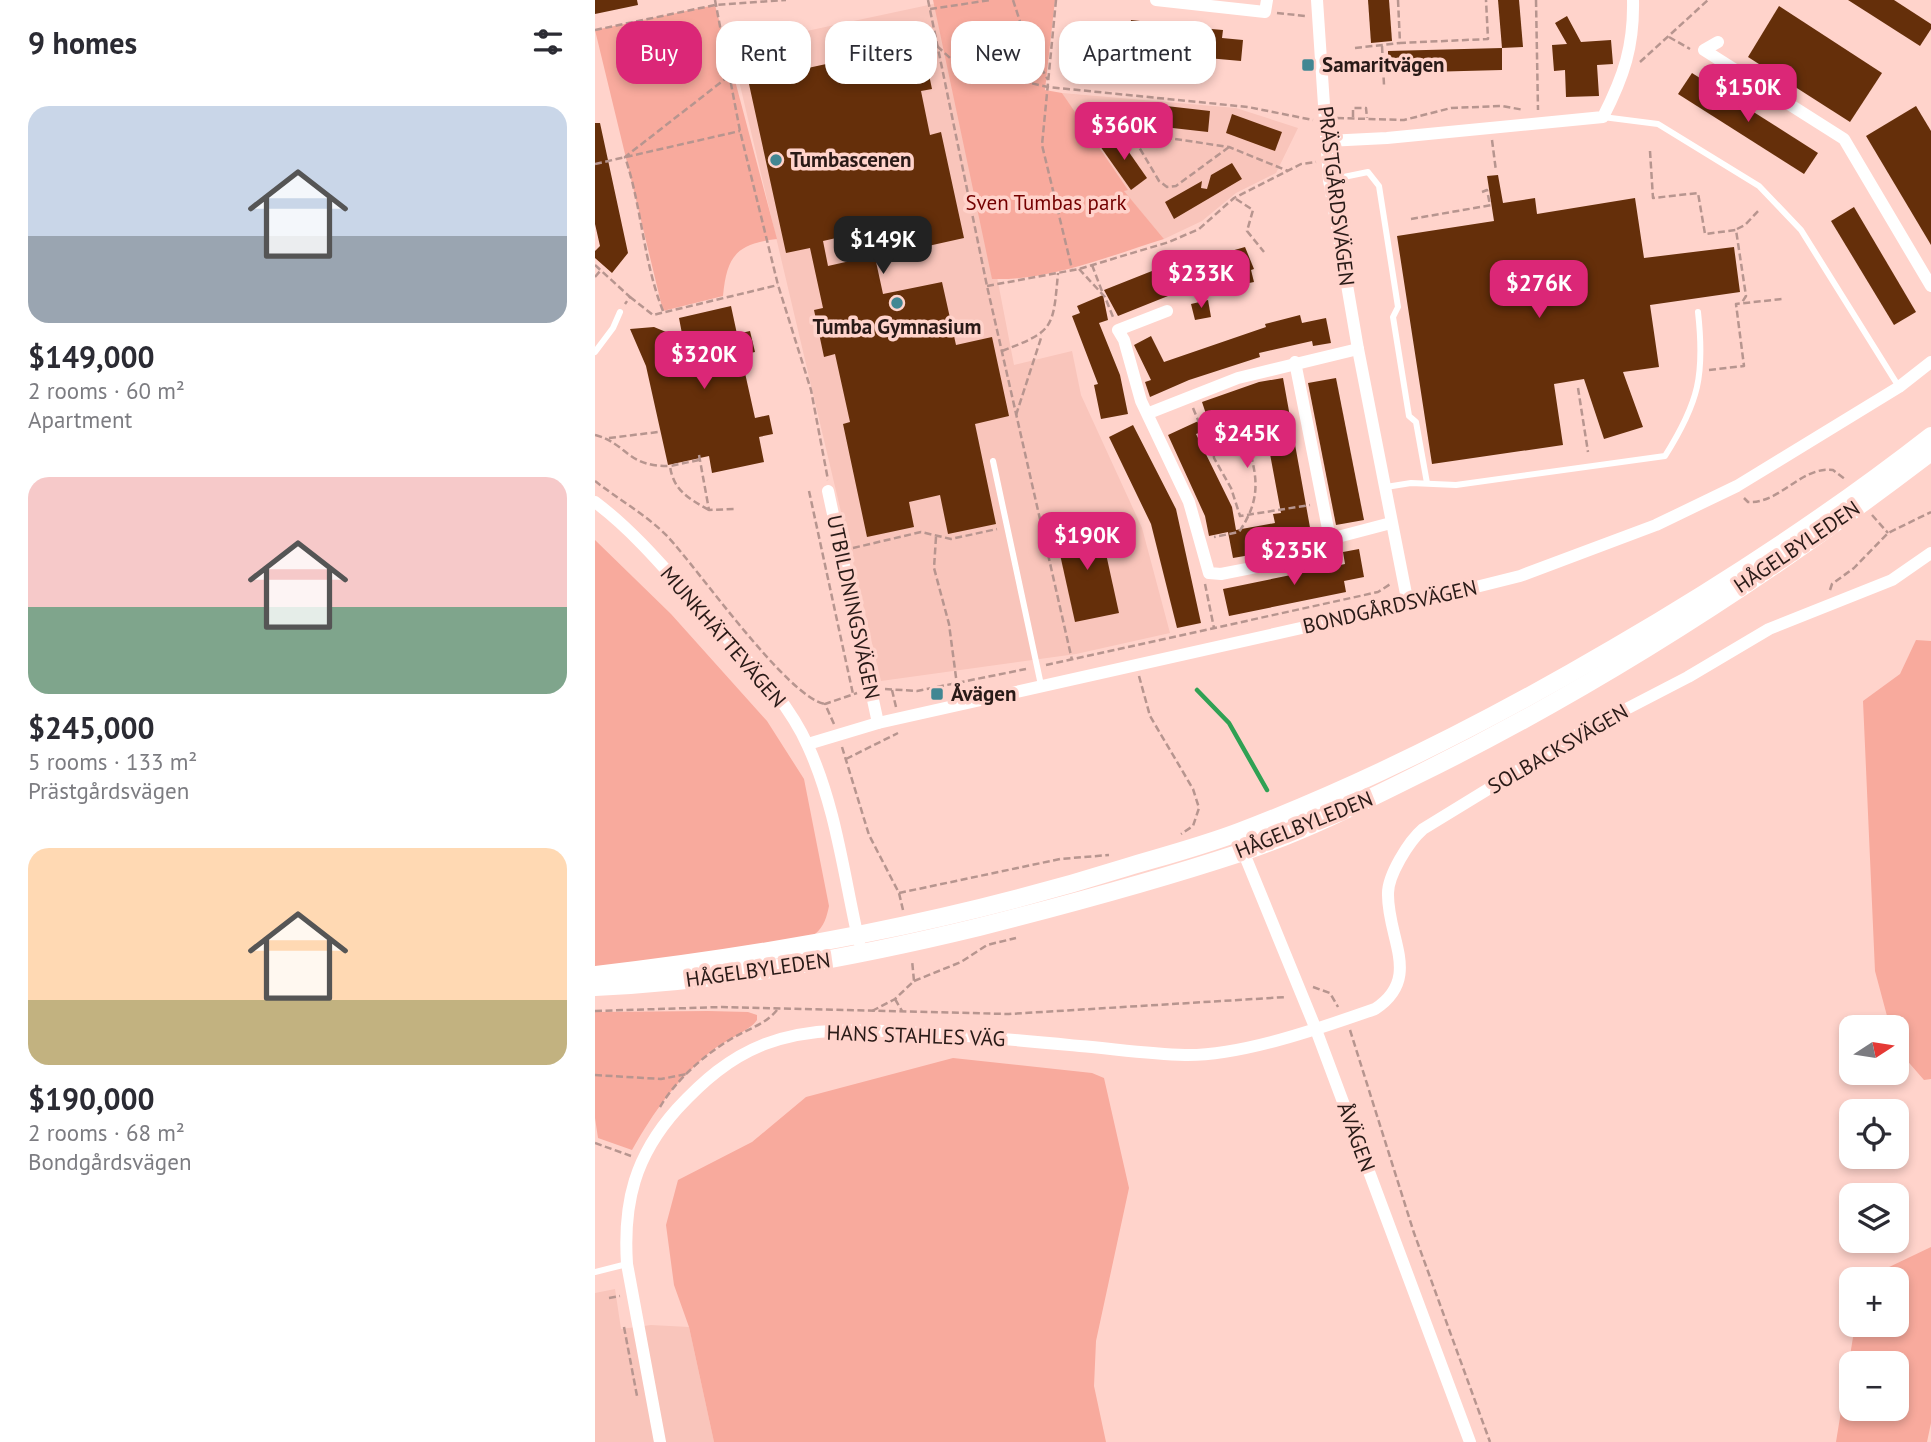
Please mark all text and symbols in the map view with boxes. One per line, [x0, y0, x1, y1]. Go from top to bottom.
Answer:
chip: Buy [616, 21, 702, 84]
chip: Rent [716, 21, 811, 84]
chip: Filters [825, 21, 937, 84]
chip: New [951, 21, 1045, 84]
chip: Apartment [1059, 21, 1216, 84]
text: 9 homes [28, 23, 137, 62]
icon: filters [529, 23, 567, 61]
place label: Samaritvägen [1322, 51, 1445, 78]
marker: Samaritvägen [1300, 57, 1316, 73]
pin: $150K [1699, 64, 1797, 124]
text: $150K [1715, 72, 1781, 101]
pin: $360K [1075, 102, 1173, 162]
street label: PRÄSTGÅRDSVÄGEN [1312, 104, 1361, 288]
text: $360K [1091, 110, 1157, 139]
place label: Tumbascenen [790, 146, 911, 173]
icon: home [235, 151, 361, 277]
marker: Tumbascenen [768, 152, 784, 168]
park label: Sven Tumbas park [965, 189, 1127, 216]
pin: $149K [834, 216, 932, 276]
text: $149K [850, 224, 916, 253]
pin: $233K [1152, 250, 1250, 310]
text: $233K [1168, 258, 1234, 287]
pin: $276K [1490, 260, 1588, 320]
text: $276K [1506, 268, 1572, 297]
marker: Tumba Gymnasium [889, 295, 905, 311]
place label: Tumba Gymnasium [813, 313, 981, 340]
pin: $320K [655, 332, 753, 391]
text: $149,000 [28, 337, 155, 376]
text: $320K [671, 339, 737, 368]
text: 2 rooms · 60 m² [28, 376, 185, 405]
text: Apartment [28, 405, 132, 434]
pin: $245K [1198, 410, 1296, 470]
text: $245K [1214, 418, 1280, 447]
street label: HÅGELBYLEDEN [1729, 495, 1865, 599]
street label: UTBILDNINGSVÄGEN [821, 512, 886, 701]
pin: $190K [1038, 512, 1136, 572]
text: $190K [1054, 520, 1120, 549]
icon: home [235, 522, 361, 648]
pin: $235K [1245, 528, 1343, 587]
text: $235K [1261, 535, 1327, 564]
street label: MUNKHÄTTEVÄGEN [655, 561, 792, 713]
street label: BONDGÅRDSVÄGEN [1300, 573, 1480, 640]
place label: Åvägen [951, 680, 1016, 707]
marker: Åvägen [929, 686, 945, 702]
street label: SOLBACKSVÄGEN [1483, 698, 1633, 800]
text: $245,000 [28, 708, 155, 747]
text: 5 rooms · 133 m² [28, 747, 197, 776]
text: Prästgårdsvägen [28, 776, 189, 805]
street label: HÅGELBYLEDEN [1231, 785, 1377, 864]
icon: home [235, 893, 361, 1019]
street label: HÅGELBYLEDEN [684, 946, 832, 993]
north arrow [1839, 1015, 1909, 1085]
map controls [1839, 1015, 1909, 1421]
street label: HANS STAHLES VÄG [826, 1019, 1006, 1052]
text: $190,000 [28, 1079, 155, 1118]
street label: ÅVÄGEN [1331, 1098, 1382, 1175]
button: locate [1839, 1099, 1909, 1169]
text: 2 rooms · 68 m² [28, 1118, 185, 1147]
text: Bondgårdsvägen [28, 1147, 191, 1176]
button: layers [1839, 1183, 1909, 1253]
button: + [1839, 1267, 1909, 1337]
button: − [1839, 1351, 1909, 1421]

